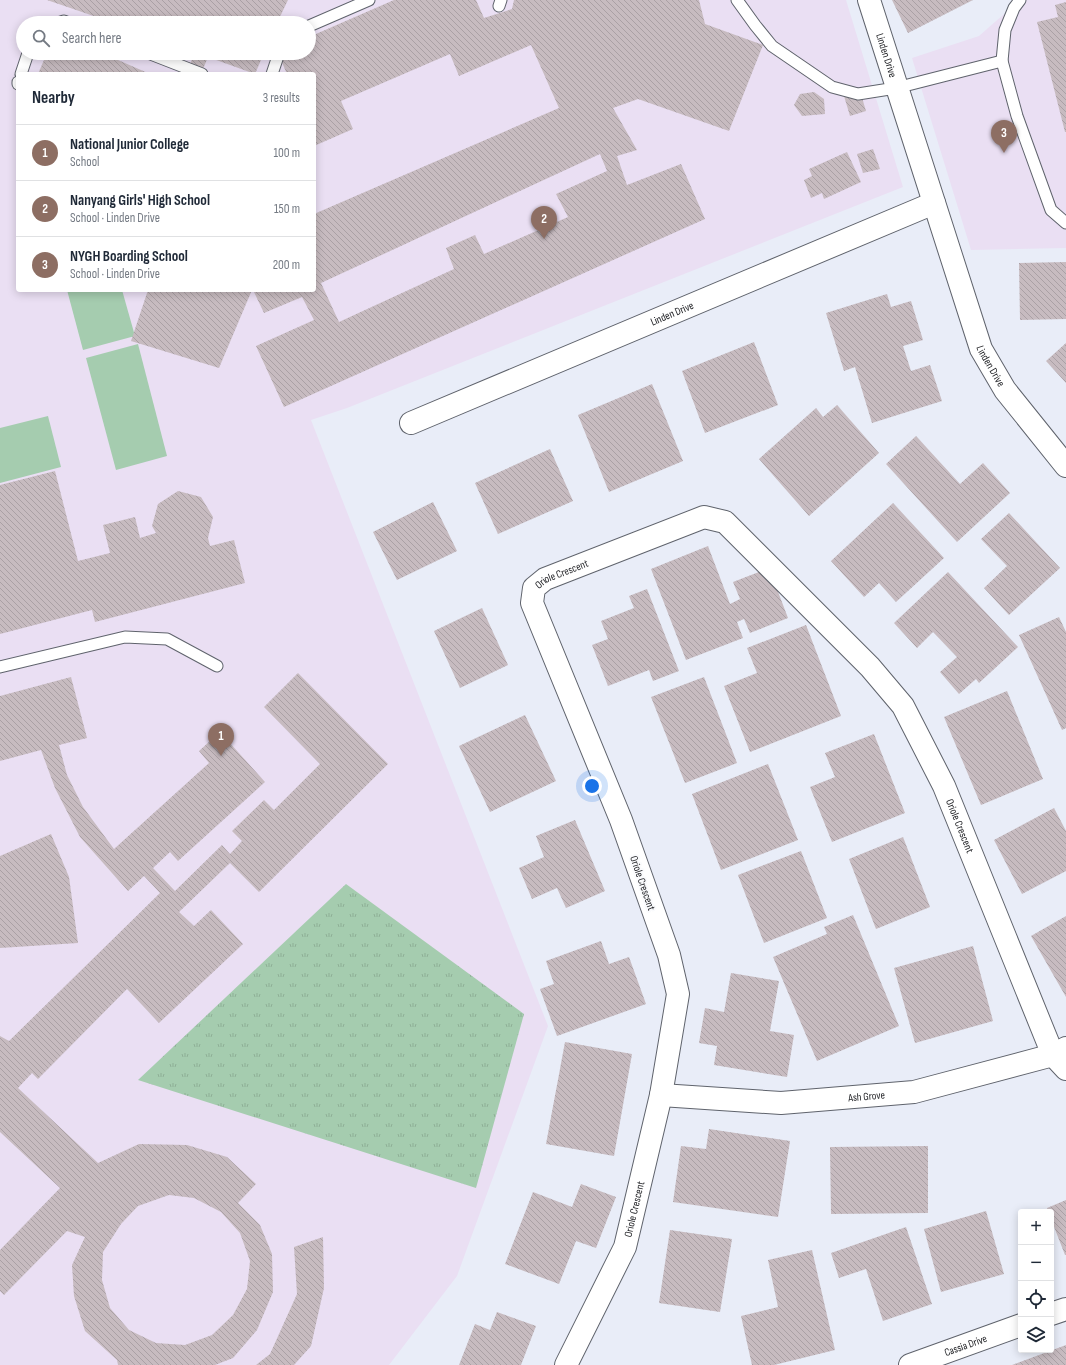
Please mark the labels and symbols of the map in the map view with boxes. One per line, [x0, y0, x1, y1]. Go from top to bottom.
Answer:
street label: Linden Drive [873, 32, 899, 79]
pin: 3 [991, 120, 1017, 153]
pin: 2 [531, 206, 557, 239]
street label: Linden Drive [649, 299, 696, 329]
street label: Linden Drive [973, 344, 1008, 389]
street label: Oriole Crescent [532, 557, 591, 592]
pin: 1 [208, 723, 234, 756]
your location [582, 776, 602, 796]
street label: Oriole Crescent [943, 797, 977, 855]
street label: Oriole Crescent [627, 854, 658, 913]
street label: Ash Grove [847, 1088, 885, 1105]
street label: Oriole Crescent [622, 1179, 648, 1238]
street label: Cassia Drive [943, 1332, 989, 1359]

